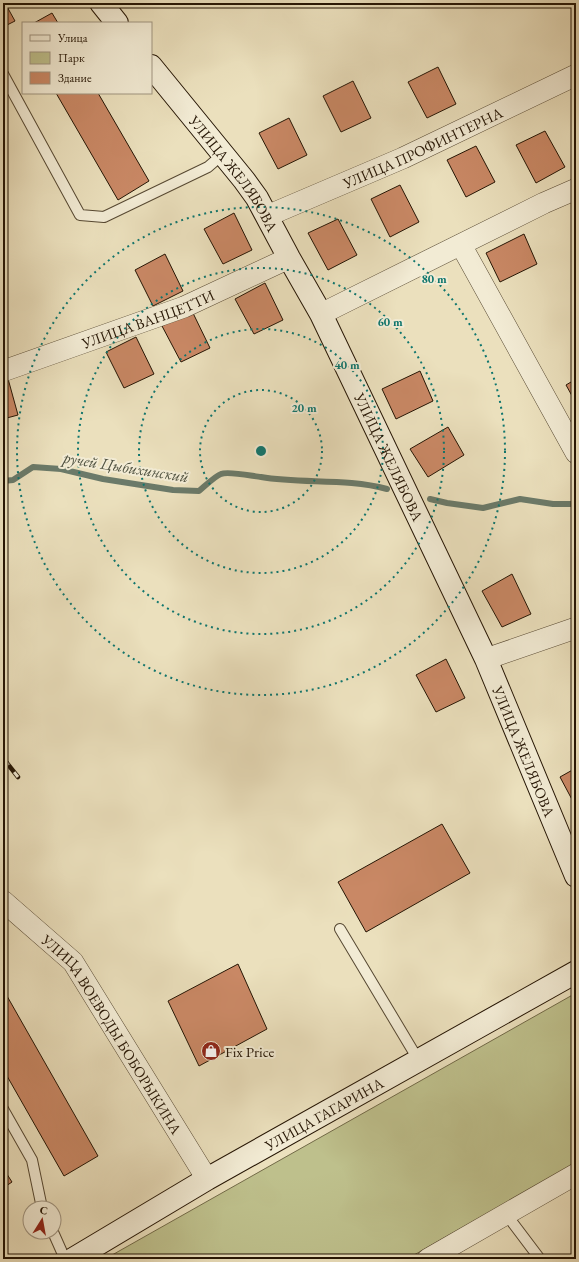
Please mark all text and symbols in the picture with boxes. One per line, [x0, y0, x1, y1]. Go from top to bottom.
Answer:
legend [22, 22, 152, 94]
text: Улица [57, 30, 88, 46]
text: Парк [58, 50, 85, 66]
text: Здание [58, 70, 92, 86]
street label: УЛИЦА ПРОФИНТЕРНА [339, 102, 506, 192]
street label: УЛИЦА ЖЕЛЯБОВА [185, 110, 283, 235]
text: 80 m [421, 271, 447, 287]
street label: УЛИЦА ВАНЦЕТТИ [78, 285, 217, 352]
text: 60 m [377, 314, 403, 330]
text: 40 m [334, 357, 360, 373]
street label: УЛИЦА ЖЕЛЯБОВА [350, 389, 428, 524]
text: 20 m [291, 400, 317, 416]
centre of rings [254, 444, 268, 458]
water label: ручей Цыбихинский [60, 446, 190, 487]
street label: УЛИЦА ЖЕЛЯБОВА [488, 682, 560, 820]
street label: УЛИЦА ВОЕВОДЫ БОБОРЫКИНА [37, 929, 187, 1138]
shop icon: Fix Price [200, 1040, 222, 1062]
place label: Fix Price [225, 1042, 275, 1061]
street label: УЛИЦА ГАГАРИНА [260, 1072, 387, 1155]
north arrow [22, 1200, 62, 1240]
text: С [39, 1203, 49, 1218]

